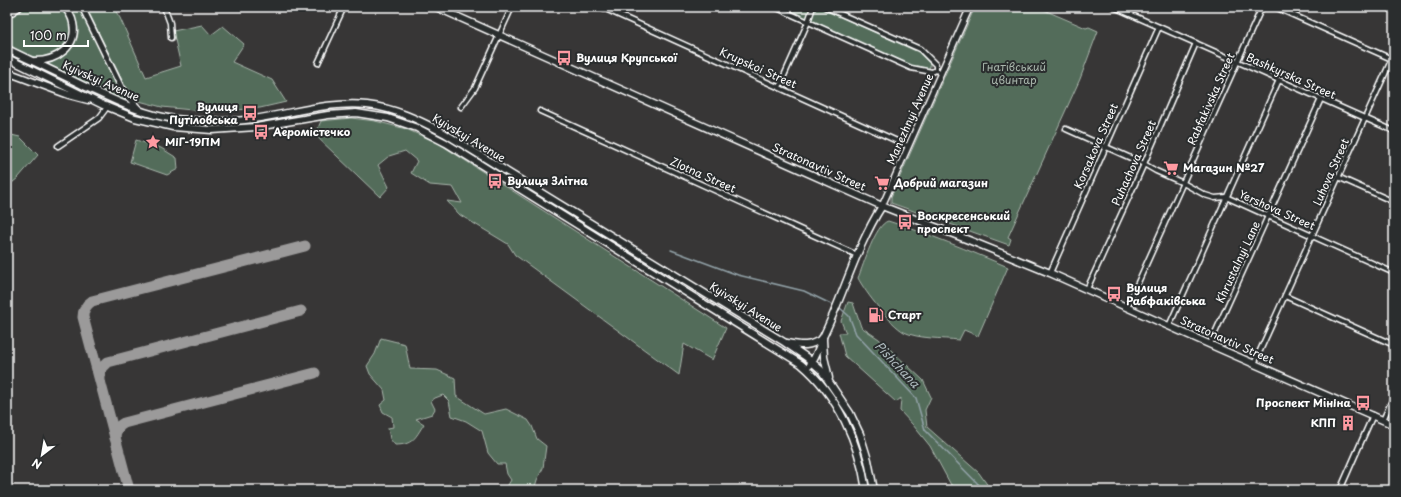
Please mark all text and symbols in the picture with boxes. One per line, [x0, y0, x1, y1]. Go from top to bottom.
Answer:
scale bar [24, 22, 88, 48]
text: 100 m [30, 26, 67, 44]
street label: Krupskoi Street [717, 43, 800, 92]
street label: Bashkyrska Street [1244, 48, 1339, 103]
bus stop icon: Вулиця Крупської [555, 49, 573, 67]
place label: Вулиця Крупської [576, 49, 678, 66]
street label: Rabfakivska Street [1183, 50, 1239, 148]
street label: Kyivskyi Avenue [60, 56, 142, 105]
park label: Гнатівський цвинтар [982, 58, 1046, 88]
street label: Manezhnyi Avenue [882, 70, 937, 167]
place label: Вулиця Путіловська [169, 98, 239, 128]
street label: Korsakova Street [1069, 100, 1122, 191]
bus stop icon: Вулиця Путіловська [241, 104, 259, 122]
street label: Kyivskyi Avenue [429, 109, 509, 166]
street label: Puhachova Street [1107, 117, 1160, 208]
bus stop icon: Аеромістечко [252, 123, 270, 141]
place label: Аеромістечко [272, 123, 351, 140]
place icon: МіГ-19ПМ [144, 133, 162, 151]
place label: МіГ-19ПМ [165, 133, 220, 150]
street label: Luhova Street [1308, 135, 1353, 208]
street label: Stratonavtiv Street [770, 138, 869, 195]
street label: Zlotna Street [668, 152, 739, 197]
supermarket icon: Магазин №27 [1162, 159, 1180, 177]
place label: Магазин №27 [1183, 159, 1265, 176]
bus stop icon: Вулиця Злітна [486, 172, 504, 190]
place label: Вулиця Злітна [507, 172, 588, 189]
supermarket icon: Добрий магазин [873, 174, 891, 192]
place label: Добрий магазин [893, 174, 988, 191]
street label: Yershova Street [1236, 185, 1319, 234]
place label: Воскресенський проспект [917, 207, 1010, 237]
bus stop icon: Воскресенський проспект [896, 213, 914, 231]
street label: Khrustalnyi Lane [1211, 218, 1264, 306]
street label: Kyivskyi Avenue [707, 277, 786, 336]
place label: Вулиця Рабфаківська [1126, 279, 1207, 309]
bus stop icon: Вулиця Рабфаківська [1105, 285, 1123, 303]
fuel station icon: Старт [867, 306, 885, 324]
place label: Старт [888, 306, 922, 323]
street label: Stratonavtiv Street [1178, 311, 1277, 368]
water label: Pishchana [871, 337, 924, 392]
place label: Проспект Мініна [1256, 394, 1352, 411]
bus stop icon: Проспект Мініна [1354, 394, 1372, 412]
place label: КПП [1311, 414, 1336, 431]
building icon: КПП [1339, 414, 1357, 432]
north arrow [22, 435, 62, 475]
text: N [28, 454, 45, 474]

